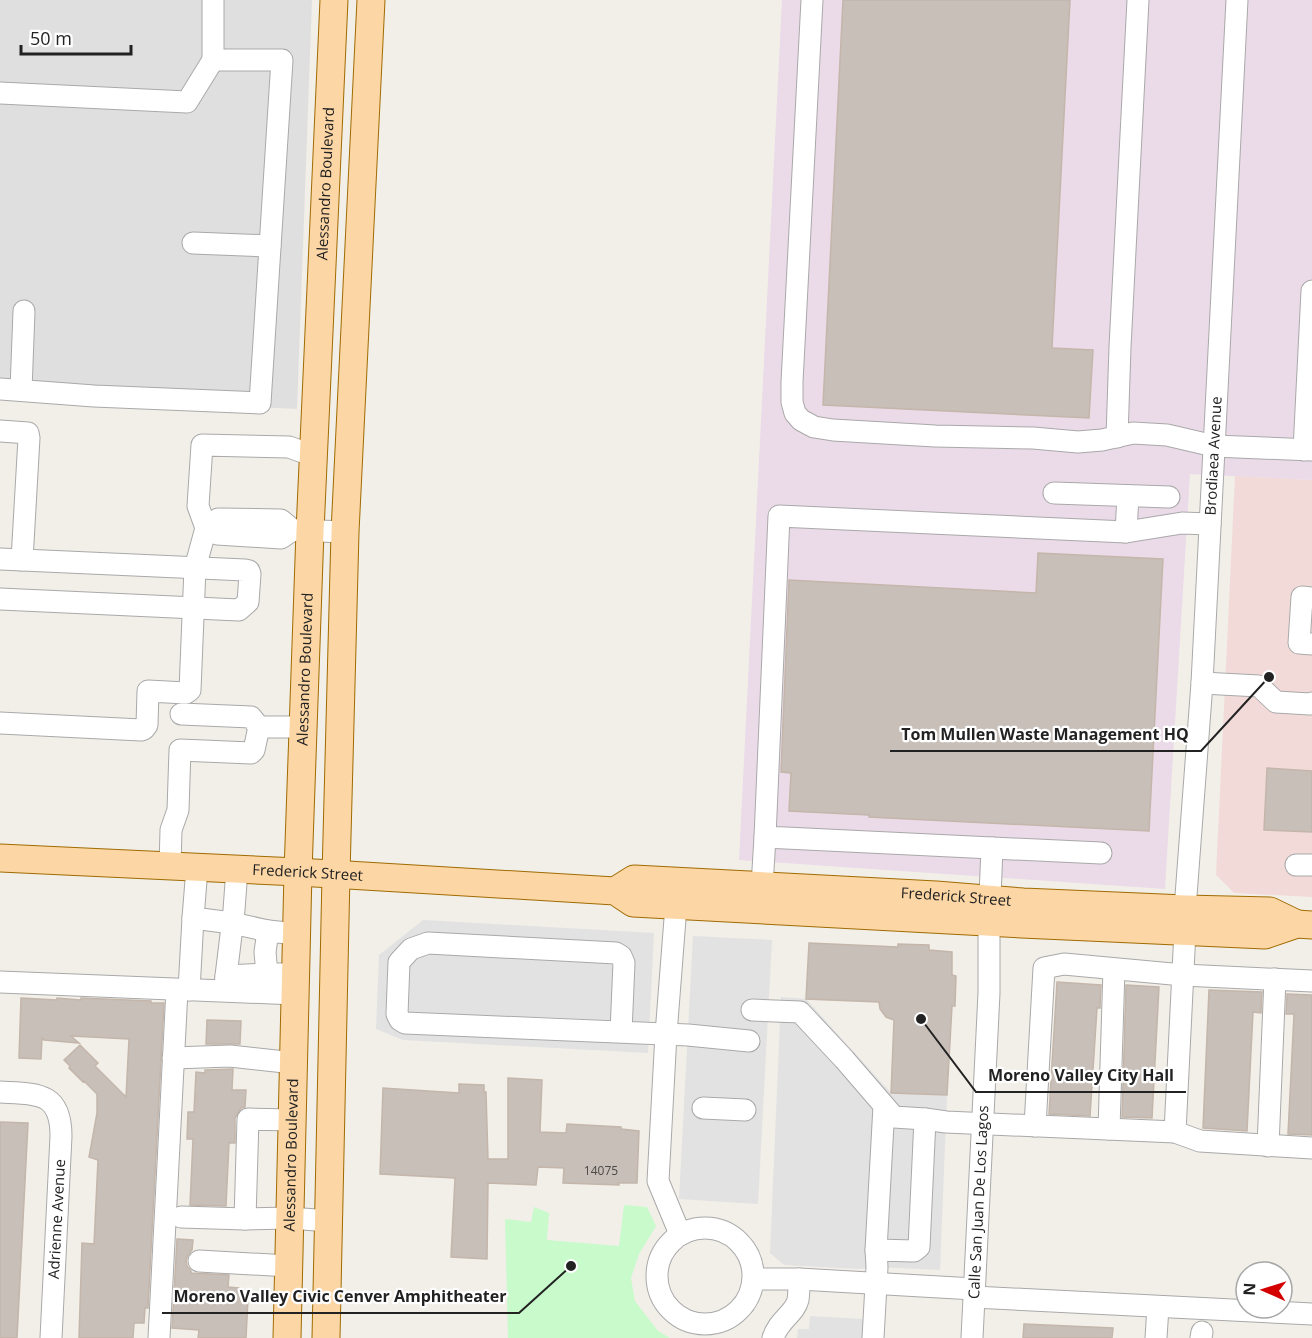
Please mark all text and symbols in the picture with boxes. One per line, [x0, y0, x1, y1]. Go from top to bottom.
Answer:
scale bar [21, 18, 130, 56]
text: 50 m [30, 26, 72, 50]
street label: Alessandro Boulevard [311, 107, 338, 261]
street label: Brodiaea Avenue [1200, 396, 1226, 516]
street label: Alessandro Boulevard [291, 592, 317, 746]
callout: Tom Mullen Waste Management HQ [890, 717, 1201, 751]
text: Tom Mullen Waste Management HQ [901, 723, 1189, 745]
street label: Frederick Street [252, 859, 364, 885]
street label: Frederick Street [900, 882, 1012, 910]
callout: Moreno Valley City Hall [976, 1058, 1186, 1092]
text: Moreno Valley City Hall [988, 1064, 1174, 1086]
street label: Alessandro Boulevard [279, 1078, 302, 1232]
street label: Calle San Juan De Los Lagos [963, 1105, 992, 1299]
street label: Adrienne Avenue [43, 1159, 69, 1279]
house number: 14075 [584, 1162, 618, 1179]
north arrow [1234, 1260, 1294, 1320]
callout: Moreno Valley Civic Cenver Amphitheater [162, 1279, 519, 1313]
text: N [1238, 1282, 1260, 1296]
text: Moreno Valley Civic Cenver Amphitheater [174, 1285, 506, 1307]

